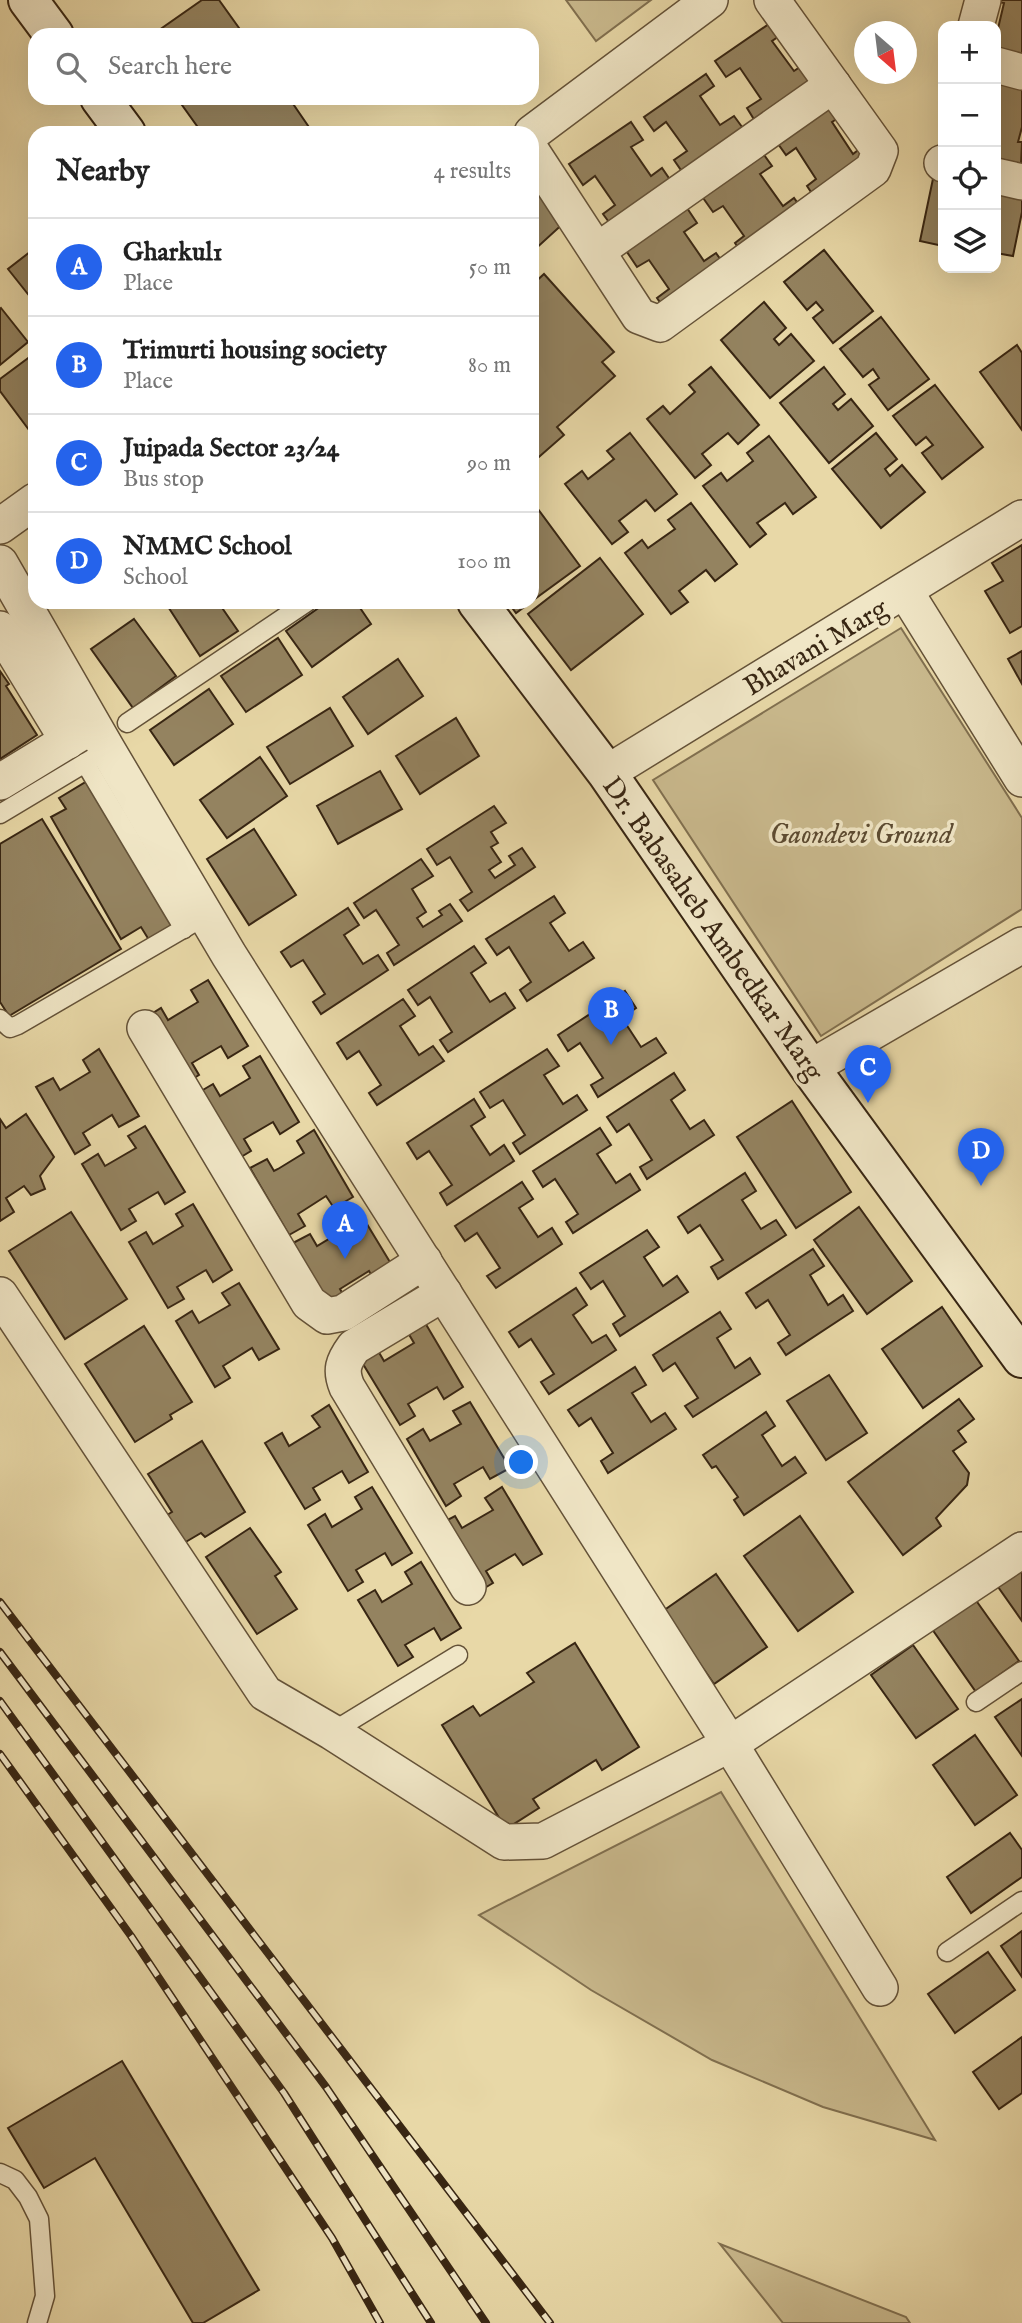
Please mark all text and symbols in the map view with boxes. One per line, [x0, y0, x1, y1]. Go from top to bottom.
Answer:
north arrow [854, 21, 917, 84]
map controls [938, 21, 1001, 273]
button: + [938, 21, 1001, 84]
search box [28, 28, 539, 105]
icon: search [52, 48, 90, 86]
text: Search here [108, 50, 232, 83]
button: − [938, 84, 1001, 147]
button: locate [938, 147, 1001, 210]
text: Nearby [56, 153, 149, 191]
text: 4 results [433, 157, 511, 186]
button: layers [938, 210, 1001, 273]
text: Gharkul1 [123, 236, 222, 269]
text: A [71, 253, 87, 282]
text: 50 m [469, 253, 511, 282]
text: Place [123, 269, 173, 298]
text: Trimurti housing society [123, 334, 387, 367]
text: B [71, 351, 87, 380]
text: 80 m [468, 351, 511, 380]
text: Place [123, 367, 173, 396]
text: Juipada Sector 23/24 [123, 432, 339, 465]
text: C [71, 449, 87, 478]
text: 90 m [467, 449, 511, 478]
text: Bus stop [123, 465, 204, 494]
text: NMMC School [123, 530, 292, 563]
text: D [70, 547, 88, 576]
text: 100 m [457, 547, 511, 576]
text: School [123, 563, 188, 592]
street label: Bhavani Marg [738, 591, 895, 705]
street label: Dr. Babasaheb Ambedkar Marg [596, 769, 832, 1087]
park label: Gaondevi Ground [770, 818, 954, 853]
pin: B [588, 987, 634, 1045]
pin: C [845, 1045, 891, 1103]
pin: D [958, 1128, 1004, 1186]
pin: A [322, 1201, 368, 1259]
your location [504, 1445, 538, 1479]

